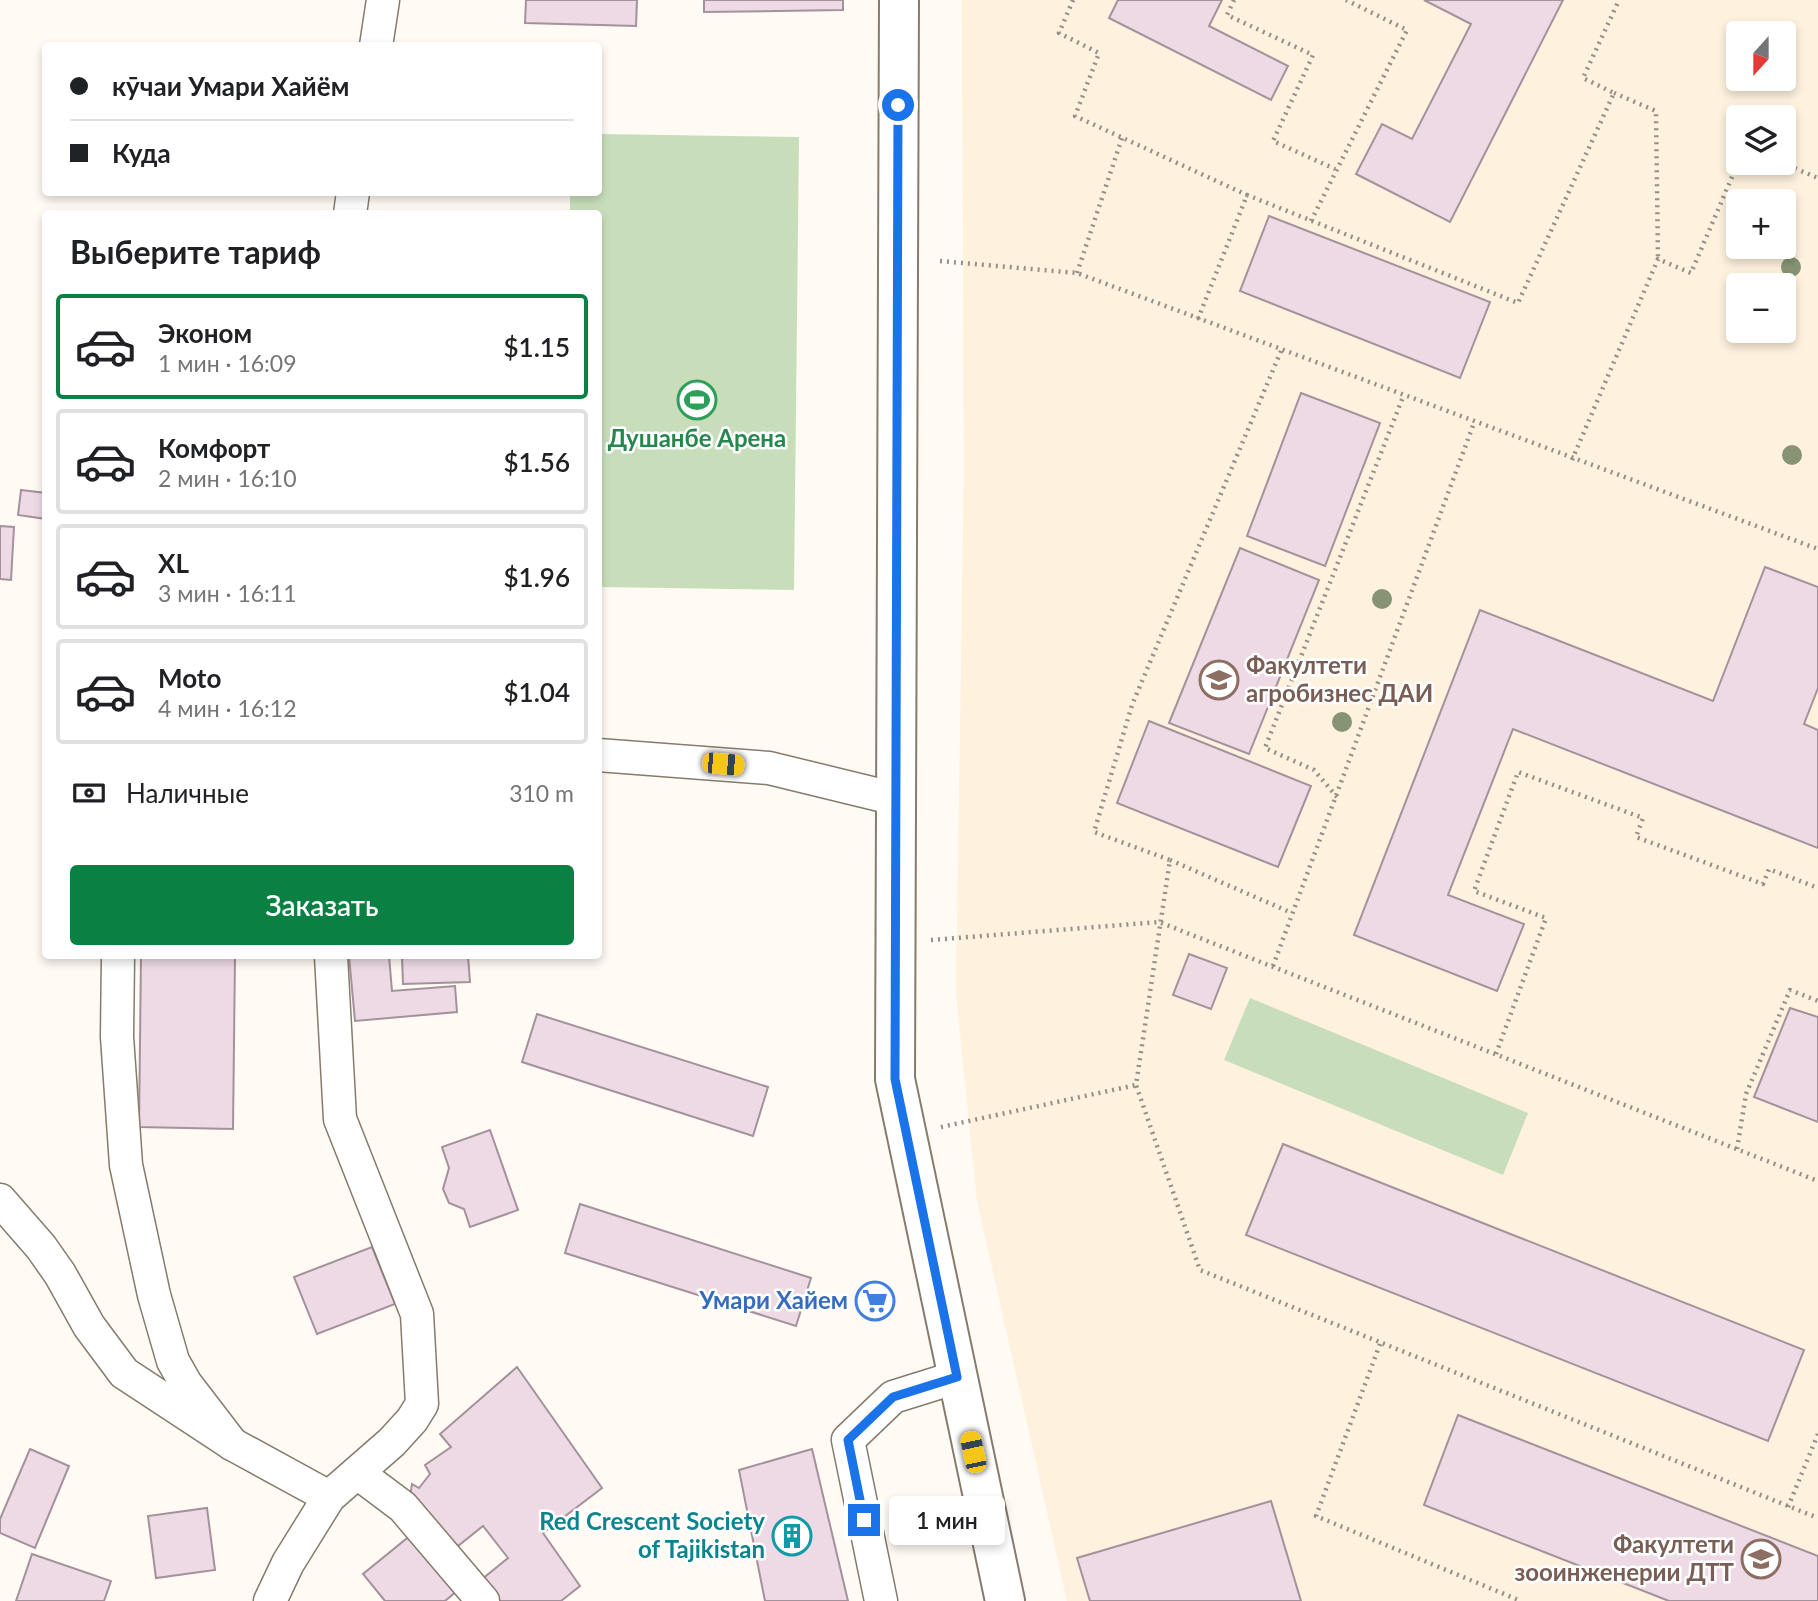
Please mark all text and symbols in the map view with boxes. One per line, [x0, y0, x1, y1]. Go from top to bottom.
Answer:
north arrow [1726, 21, 1796, 91]
map controls [1726, 21, 1796, 343]
text: кӯчаи Умари Хайём [112, 70, 349, 102]
route start [882, 89, 914, 121]
button: layers [1726, 105, 1796, 175]
text: Куда [112, 137, 171, 169]
button: + [1726, 189, 1796, 259]
text: Выберите тариф [70, 232, 321, 271]
button: − [1726, 273, 1796, 343]
icon: car [74, 315, 137, 378]
text: Эконом [158, 317, 252, 349]
text: $1.15 [504, 331, 570, 363]
text: 1 мин · 16:09 [158, 349, 297, 377]
sports icon: Душанбе Арена [676, 379, 718, 421]
place label: Душанбе Арена [608, 423, 786, 452]
icon: car [74, 430, 137, 493]
text: Комфорт [158, 432, 270, 464]
text: $1.56 [504, 446, 570, 478]
text: 2 мин · 16:10 [158, 464, 297, 492]
icon: car [74, 545, 137, 608]
text: XL [158, 547, 189, 579]
text: $1.96 [504, 561, 570, 593]
text: 3 мин · 16:11 [158, 579, 297, 607]
place label: Факултети агробизнес ДАИ [1246, 650, 1433, 707]
school or university icon: Факултети агробизнес ДАИ [1198, 659, 1240, 701]
icon: car [74, 660, 137, 723]
text: Moto [158, 662, 221, 694]
text: $1.04 [504, 676, 570, 708]
text: 4 мин · 16:12 [158, 694, 297, 722]
car [702, 752, 745, 776]
icon: cash [70, 774, 108, 812]
text: Наличные [126, 777, 249, 809]
text: 310 m [509, 779, 574, 807]
button: Заказать [70, 865, 574, 945]
supermarket icon: Умари Хайем [854, 1280, 896, 1322]
place label: Умари Хайем [698, 1285, 848, 1314]
car [959, 1429, 988, 1475]
callout: 1 мин [888, 1496, 1004, 1544]
route end [848, 1504, 880, 1536]
place label: Red Crescent Society of Tajikistan [539, 1506, 765, 1563]
text: 1 мин [916, 1506, 978, 1534]
building icon: Red Crescent Society of Tajikistan [771, 1515, 813, 1557]
place label: Факултети зооинженерии ДТТ [1514, 1529, 1735, 1586]
school or university icon: Факултети зооинженерии ДТТ [1740, 1538, 1782, 1580]

